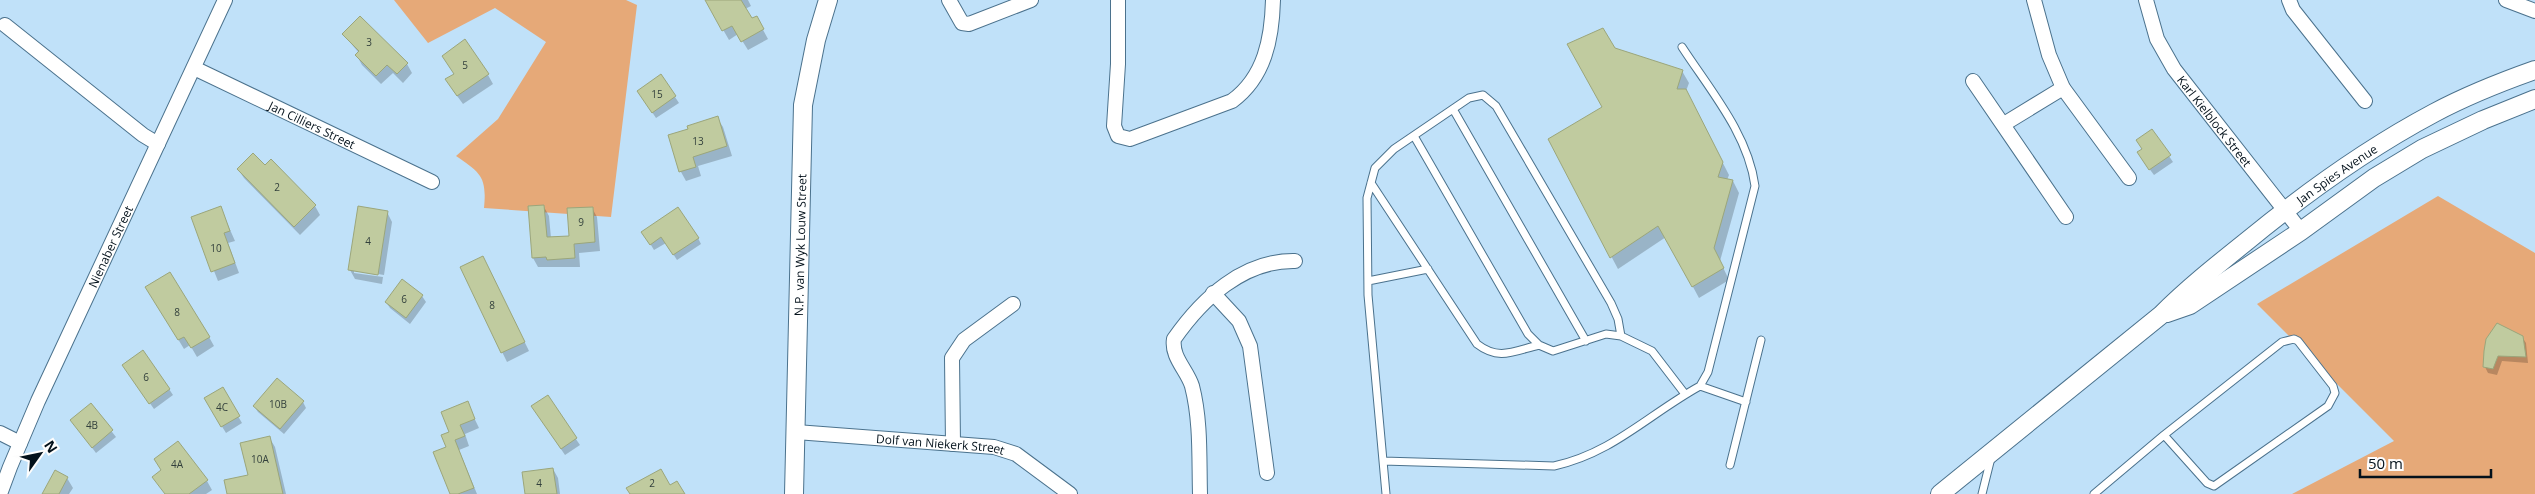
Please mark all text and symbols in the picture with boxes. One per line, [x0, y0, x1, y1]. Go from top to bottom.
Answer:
house number: 3 [366, 35, 372, 49]
house number: 5 [462, 58, 468, 72]
street label: Karl Kielblock Street [2174, 72, 2256, 170]
house number: 15 [651, 87, 663, 101]
street label: Jan Cilliers Street [265, 96, 358, 153]
house number: 13 [692, 134, 704, 148]
street label: Jan Spies Avenue [2292, 140, 2381, 209]
street label: N.P. van Wyk Louw Street [790, 174, 810, 316]
house number: 2 [274, 180, 280, 194]
street label: Nienaber Street [84, 203, 136, 290]
house number: 9 [578, 215, 584, 229]
house number: 4 [365, 234, 371, 248]
house number: 10 [210, 241, 222, 255]
house number: 6 [401, 292, 407, 306]
house number: 8 [489, 298, 495, 312]
house number: 8 [174, 305, 180, 319]
house number: 6 [143, 370, 149, 384]
house number: 10B [269, 397, 287, 411]
house number: 4C [216, 400, 228, 414]
house number: 4B [86, 418, 98, 432]
north arrow [15, 429, 65, 479]
street label: Dolf van Niekerk Street [876, 430, 1007, 458]
text: N [40, 437, 62, 457]
scale bar [2360, 446, 2491, 478]
house number: 10A [251, 452, 270, 466]
text: 50 m [2368, 453, 2403, 473]
house number: 4A [171, 457, 184, 471]
house number: 4 [536, 476, 542, 490]
house number: 2 [649, 476, 655, 490]

